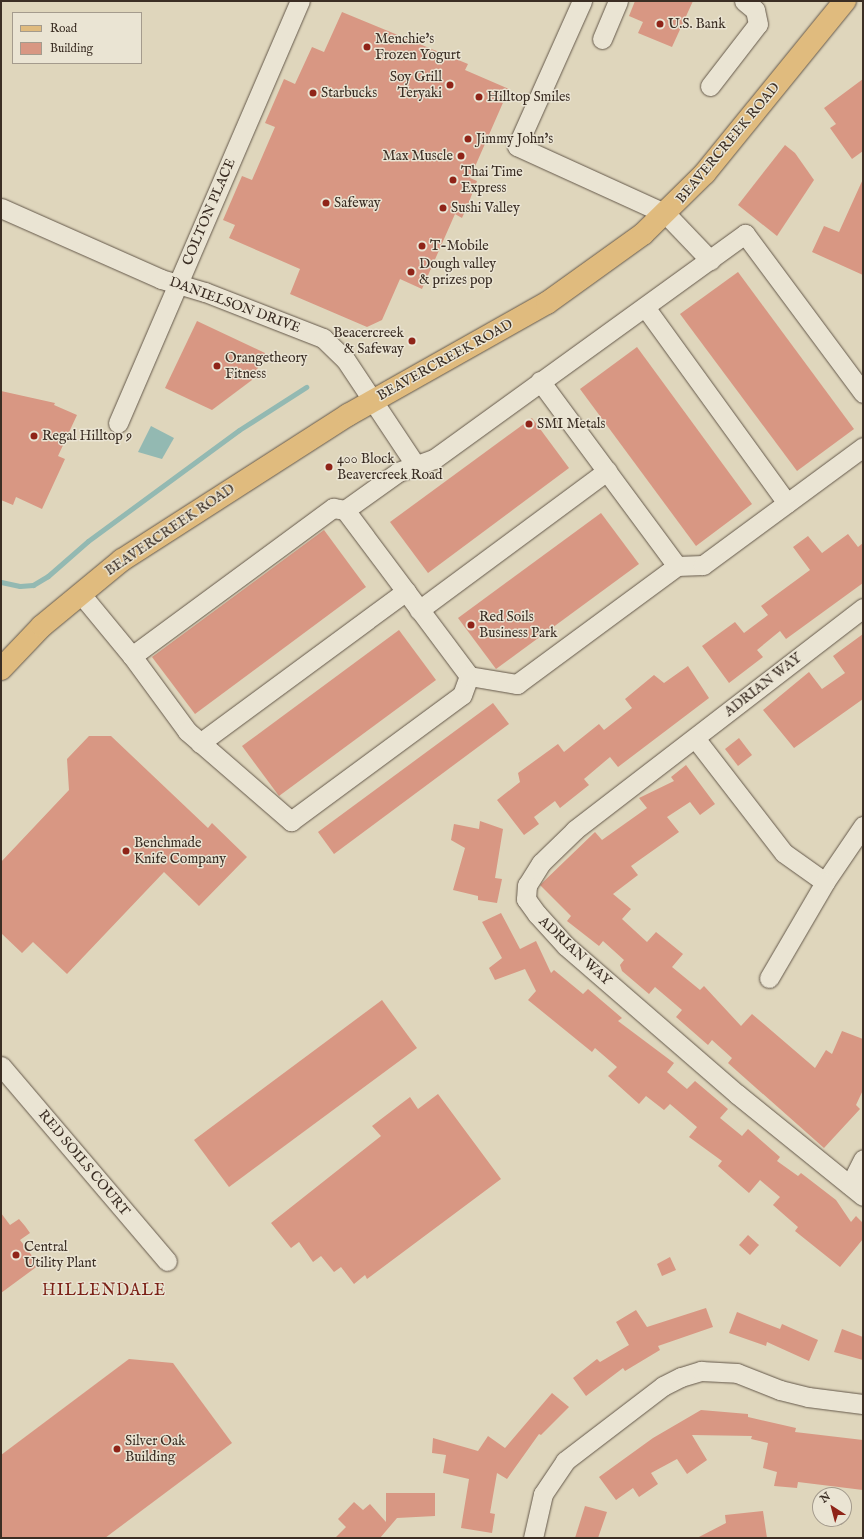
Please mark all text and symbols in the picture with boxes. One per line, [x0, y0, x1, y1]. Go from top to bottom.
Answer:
legend [12, 12, 142, 64]
place label: U.S. Bank [668, 16, 726, 32]
marker: U.S. Bank [655, 19, 665, 29]
text: Road [50, 21, 77, 36]
place label: Menchie's Frozen Yogurt [375, 31, 461, 64]
text: Building [50, 41, 93, 56]
marker: Menchie's Frozen Yogurt [362, 42, 372, 52]
place label: Soy Grill Teryaki [390, 69, 442, 102]
street label: BEAVERCREEK ROAD [673, 79, 783, 207]
marker: Soy Grill Teryaki [445, 80, 455, 90]
place label: Starbucks [321, 85, 377, 101]
marker: Starbucks [308, 88, 318, 98]
place label: Hilltop Smiles [487, 89, 570, 105]
marker: Hilltop Smiles [474, 92, 484, 102]
place label: Jimmy John's [476, 131, 553, 147]
marker: Jimmy John's [463, 134, 473, 144]
place label: Max Muscle [383, 148, 453, 164]
marker: Max Muscle [456, 151, 466, 161]
street label: COLTON PLACE [179, 156, 239, 268]
place label: Thai Time Express [461, 164, 523, 196]
marker: Thai Time Express [448, 175, 458, 185]
place label: Safeway [334, 195, 381, 211]
marker: Safeway [321, 198, 331, 208]
place label: Sushi Valley [451, 200, 520, 216]
marker: Sushi Valley [438, 203, 448, 213]
place label: T-Mobile [430, 238, 489, 254]
marker: T-Mobile [417, 241, 427, 251]
place label: Dough valley & prizes pop [419, 256, 496, 288]
marker: Dough valley & prizes pop [406, 267, 416, 277]
street label: DANIELSON DRIVE [167, 273, 303, 337]
street label: BEAVERCREEK ROAD [374, 316, 516, 404]
place label: Beacercreek & Safeway [333, 325, 404, 358]
marker: Beacercreek & Safeway [407, 336, 417, 346]
place label: Orangetheory Fitness [225, 350, 307, 382]
marker: Orangetheory Fitness [212, 361, 222, 371]
place label: SMI Metals [537, 416, 606, 432]
marker: SMI Metals [524, 419, 534, 429]
place label: Regal Hilltop 9 [42, 428, 132, 444]
marker: Regal Hilltop 9 [29, 431, 39, 441]
place label: 400 Block Beavercreek Road [337, 451, 442, 484]
marker: 400 Block Beavercreek Road [324, 462, 334, 472]
street label: BEAVERCREEK ROAD [102, 480, 238, 580]
place label: Red Soils Business Park [479, 609, 558, 642]
marker: Red Soils Business Park [466, 620, 476, 630]
street label: ADRIAN WAY [721, 650, 805, 720]
place label: Benchmade Knife Company [134, 835, 226, 868]
marker: Benchmade Knife Company [121, 846, 131, 856]
street label: ADRIAN WAY [535, 913, 615, 989]
street label: RED SOILS COURT [35, 1107, 133, 1219]
place label: Central Utility Plant [24, 1239, 97, 1272]
marker: Central Utility Plant [11, 1250, 21, 1260]
district label: HILLENDALE [42, 1281, 166, 1301]
place label: Silver Oak Building [125, 1433, 185, 1466]
marker: Silver Oak Building [112, 1444, 122, 1454]
north arrow [812, 1487, 852, 1527]
text: N [818, 1490, 834, 1507]

